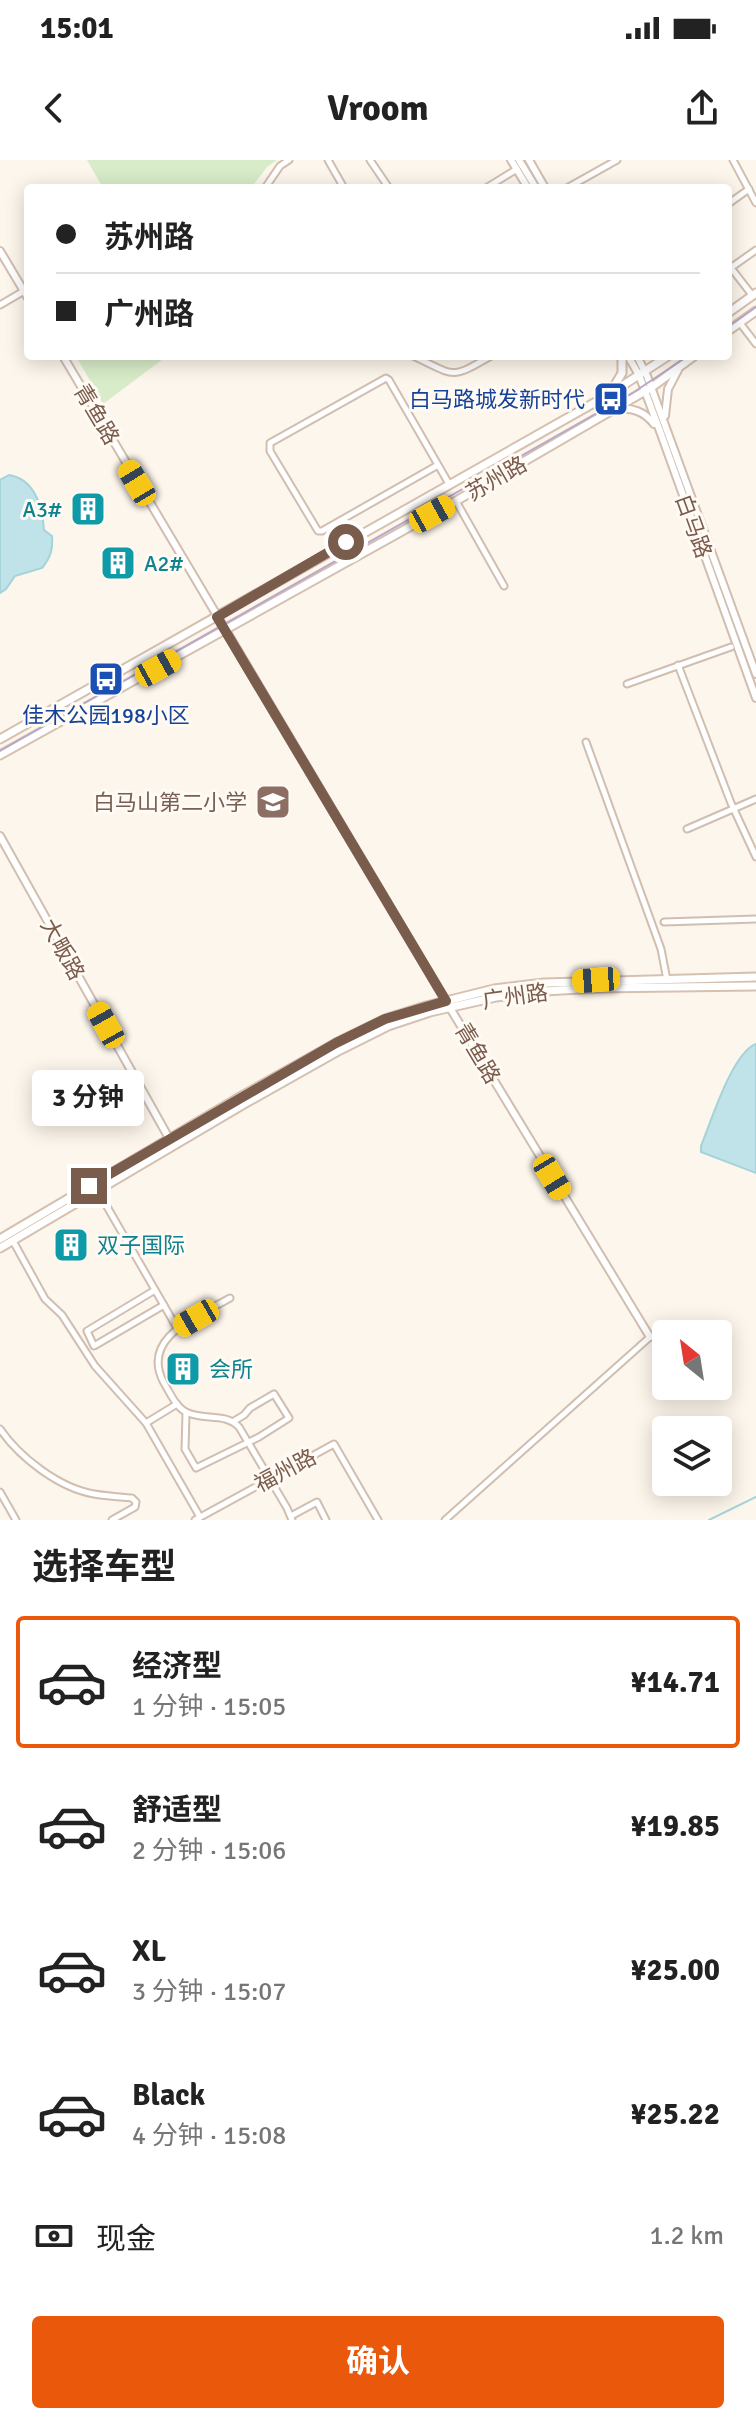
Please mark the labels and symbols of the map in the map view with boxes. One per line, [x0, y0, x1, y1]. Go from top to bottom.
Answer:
street label: 青鱼路 [68, 379, 125, 450]
bus stop icon: 白马路城发新时代 [592, 380, 630, 418]
place label: 白马路城发新时代 [409, 386, 585, 413]
street label: 苏州路 [461, 450, 532, 507]
car [114, 456, 160, 510]
building icon: A3# [69, 490, 107, 528]
street label: 白马路 [670, 491, 718, 562]
car [405, 492, 459, 536]
place label: A3# [22, 496, 62, 523]
route start [328, 524, 364, 560]
building icon: A2# [99, 544, 137, 582]
place label: A2# [144, 550, 184, 577]
car [131, 646, 185, 690]
bus stop icon: 佳木公园198小区 [87, 660, 125, 698]
place label: 佳木公园198小区 [22, 702, 190, 729]
school or university icon: 白马山第二小学 [254, 783, 292, 821]
place label: 白马山第二小学 [93, 789, 247, 816]
street label: 大畈路 [35, 914, 90, 985]
car [571, 966, 621, 994]
street label: 广州路 [481, 979, 550, 1014]
car [84, 998, 128, 1052]
street label: 青鱼路 [449, 1018, 506, 1089]
callout: 3 分钟 [33, 1070, 145, 1126]
car [529, 1150, 575, 1204]
route end [71, 1168, 107, 1204]
building icon: 双子国际 [52, 1226, 90, 1264]
place label: 双子国际 [97, 1232, 185, 1259]
car [169, 1296, 223, 1340]
north arrow [652, 1320, 732, 1400]
building icon: 会所 [164, 1350, 202, 1388]
place label: 会所 [209, 1356, 253, 1383]
street label: 福州路 [250, 1443, 321, 1498]

